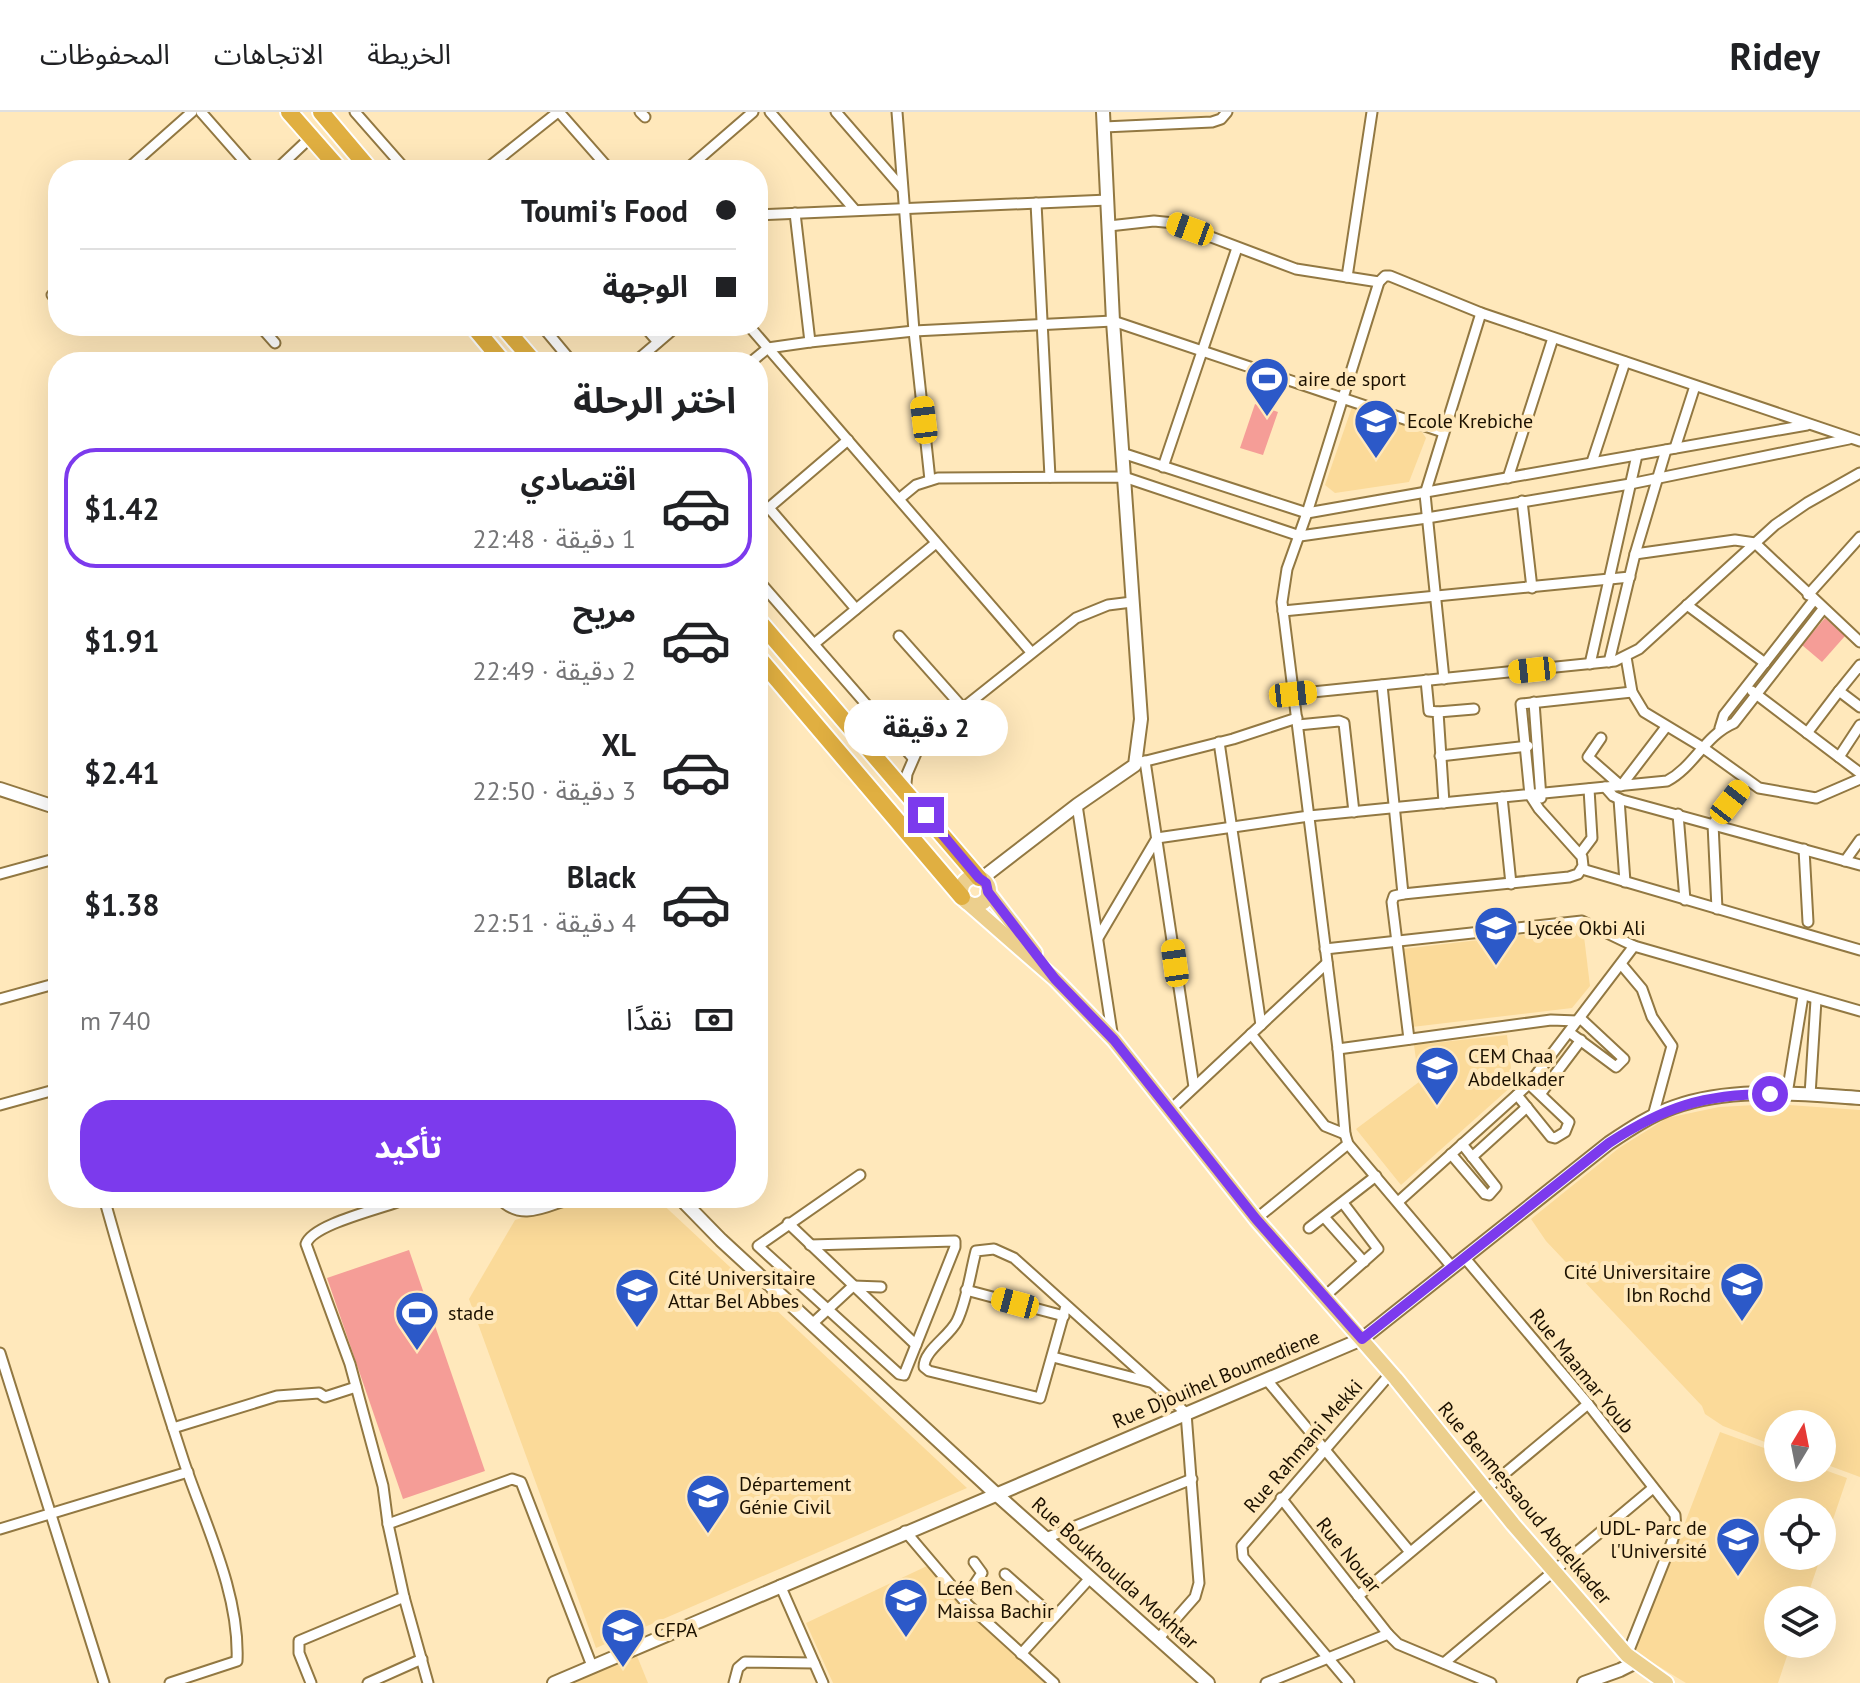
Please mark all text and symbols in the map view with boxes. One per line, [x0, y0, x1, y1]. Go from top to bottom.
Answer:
text: Ridey [1729, 31, 1820, 80]
text: المحفوظات [40, 35, 170, 72]
text: الاتجاهات [214, 35, 323, 72]
text: الخريطة [367, 35, 451, 72]
text: Toumi's Food [521, 191, 688, 230]
car [1163, 210, 1217, 248]
text: الوجهة [603, 266, 688, 305]
sports icon: aire de sport [1243, 355, 1291, 418]
place label: aire de sport [1298, 366, 1406, 392]
text: اختر الرحلة [573, 376, 736, 423]
car [909, 395, 939, 445]
school or university icon: Ecole Krebiche [1352, 397, 1400, 460]
place label: Ecole Krebiche [1407, 408, 1533, 434]
text: اقتصادي [521, 459, 636, 498]
icon: car [660, 472, 732, 544]
text: $1.42 [84, 489, 159, 528]
text: 1 دقيقة · 22:48 [472, 522, 636, 555]
text: مريح [573, 591, 636, 630]
icon: car [660, 604, 732, 676]
text: $1.91 [84, 621, 159, 660]
text: 2 دقيقة · 22:49 [472, 654, 636, 687]
car [1507, 656, 1557, 684]
car [1268, 680, 1318, 708]
callout: 2 دقيقة [844, 699, 1008, 755]
text: 2 دقيقة [883, 711, 969, 744]
text: XL [602, 725, 636, 764]
icon: car [660, 736, 732, 808]
text: $2.41 [84, 753, 159, 792]
text: 3 دقيقة · 22:50 [472, 774, 636, 807]
car [1706, 776, 1754, 828]
route end [908, 797, 944, 833]
text: Black [567, 857, 636, 896]
icon: car [660, 868, 732, 940]
text: $1.38 [84, 885, 159, 924]
school or university icon: Lycée Okbi Ali [1472, 904, 1520, 967]
text: 4 دقيقة · 22:51 [472, 906, 636, 939]
place label: Lycée Okbi Ali [1527, 915, 1646, 941]
car [1160, 938, 1190, 988]
icon: cash [692, 998, 736, 1042]
text: نقدًا [626, 999, 672, 1038]
text: 740 m [80, 1004, 151, 1037]
place label: CEM Chaa Abdelkader [1468, 1043, 1565, 1092]
school or university icon: CEM Chaa Abdelkader [1413, 1044, 1461, 1107]
route start [1752, 1076, 1788, 1112]
button: تأكيد [80, 1100, 736, 1192]
place label: Cité Universitaire Ibn Rochd [1564, 1259, 1711, 1308]
school or university icon: Cité Universitaire Ibn Rochd [1718, 1260, 1766, 1323]
place label: Cité Universitaire Attar Bel Abbes [668, 1265, 815, 1314]
school or university icon: Cité Universitaire Attar Bel Abbes [613, 1266, 661, 1329]
car [989, 1285, 1041, 1321]
sports icon: stade [393, 1289, 441, 1352]
place label: stade [448, 1300, 494, 1326]
street label: Rue Maamar Youb [1524, 1303, 1640, 1439]
street label: Rue Djouihel Boumediene [1109, 1324, 1323, 1434]
street label: Rue Rahmani Mekki [1238, 1374, 1368, 1518]
street label: Rue Benmessaoud Abdelkader [1432, 1396, 1618, 1610]
north arrow [1764, 1410, 1836, 1482]
map controls [1764, 1410, 1836, 1658]
place label: Département Génie Civil [739, 1471, 851, 1520]
school or university icon: Département Génie Civil [684, 1472, 732, 1535]
street label: Rue Boukhoulda Mokhtar [1026, 1491, 1204, 1655]
button: locate [1764, 1498, 1836, 1570]
street label: Rue Nouar [1311, 1512, 1387, 1598]
place label: UDL- Parc de l'Université [1599, 1515, 1707, 1564]
school or university icon: UDL- Parc de l'Université [1714, 1515, 1762, 1578]
place label: Lcée Ben Maissa Bachir [937, 1575, 1054, 1624]
school or university icon: Lcée Ben Maissa Bachir [882, 1576, 930, 1639]
button: layers [1764, 1586, 1836, 1658]
school or university icon: CFPA [599, 1606, 647, 1669]
place label: CFPA [654, 1617, 698, 1643]

